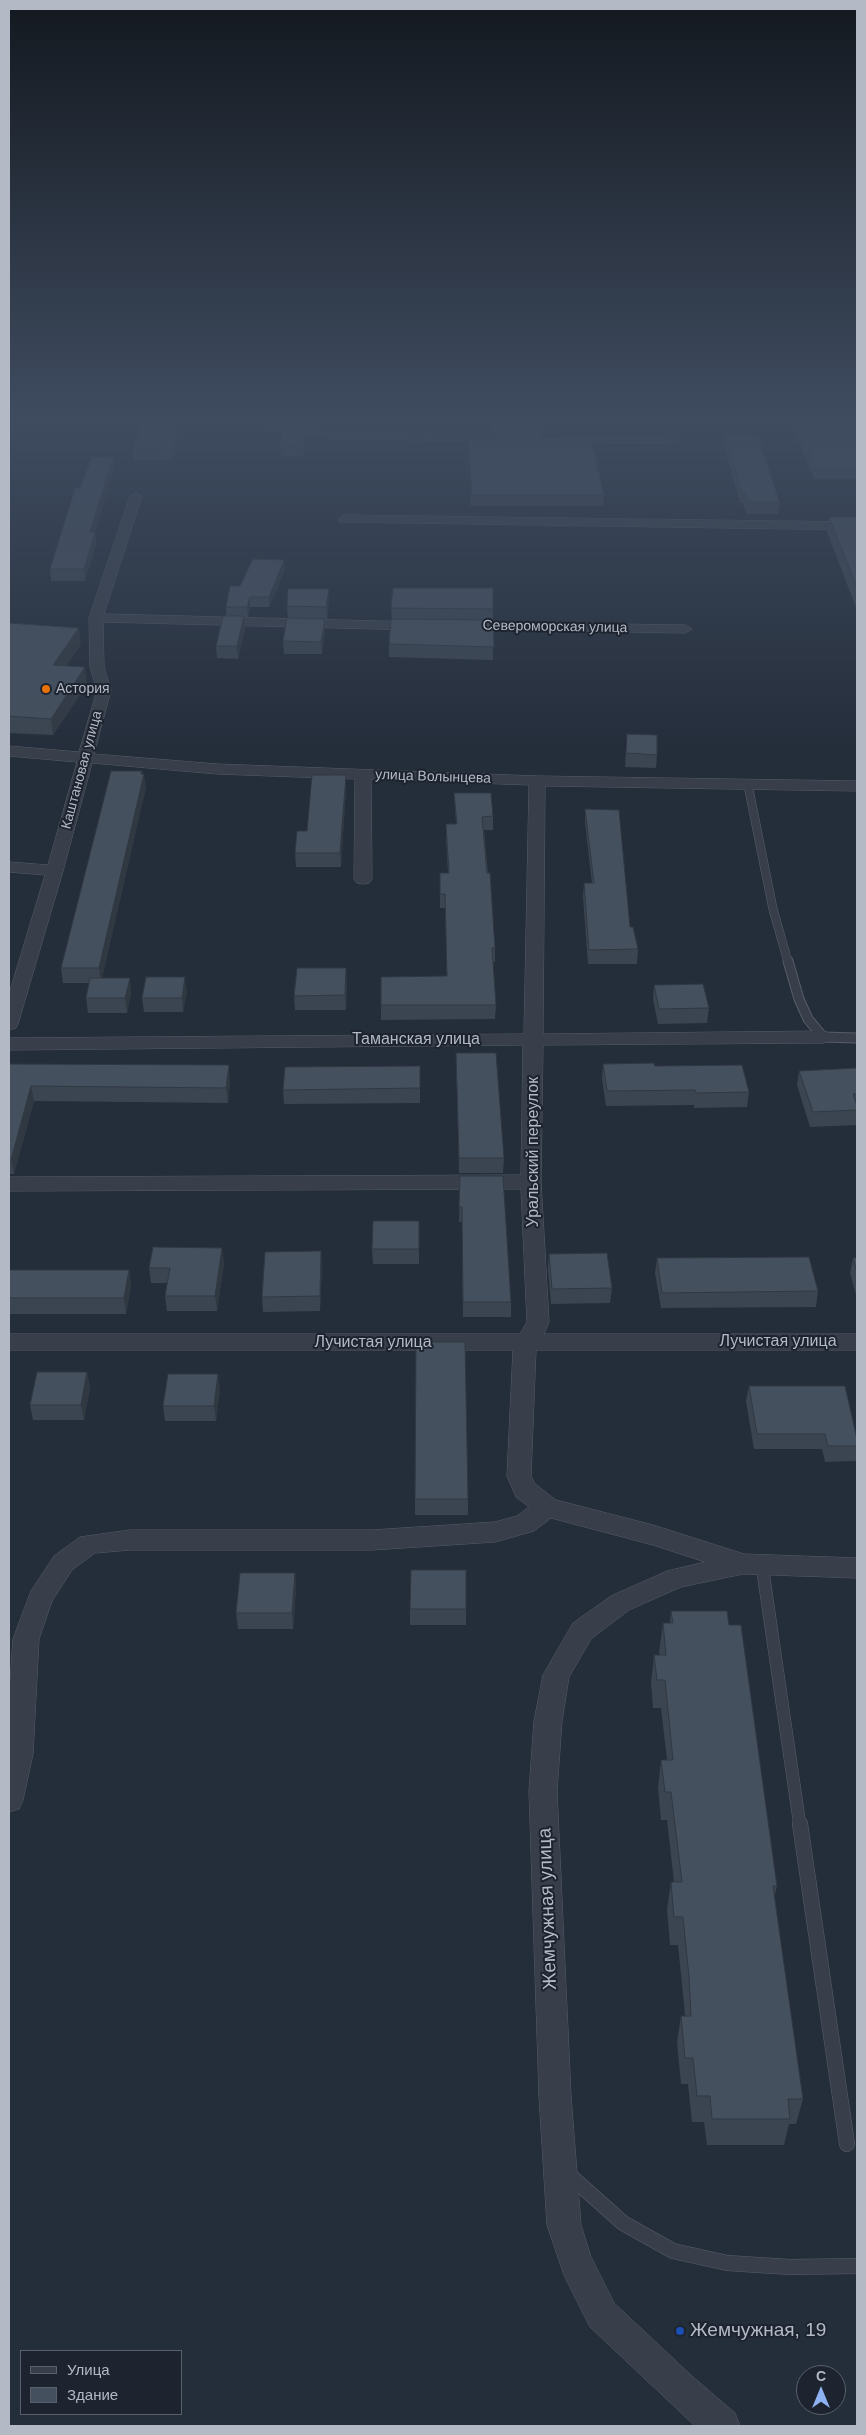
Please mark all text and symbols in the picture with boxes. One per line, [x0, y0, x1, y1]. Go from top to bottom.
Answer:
street label: Североморская улица [482, 617, 628, 637]
place label: Астория [56, 681, 110, 697]
marker: Астория [40, 683, 52, 695]
street label: Каштановая улица [58, 709, 106, 831]
street label: улица Волынцева [375, 767, 491, 787]
street label: Таманская улица [352, 1030, 480, 1050]
street label: Уральский переулок [524, 1077, 544, 1227]
street label: Лучистая улица [719, 1332, 837, 1352]
street label: Лучистая улица [314, 1333, 432, 1353]
street label: Жемчужная улица [534, 1828, 562, 1990]
place label: Жемчужная, 19 [690, 2320, 826, 2342]
marker: Жемчужная, 19 [674, 2325, 686, 2337]
legend [20, 2350, 182, 2415]
text: Улица [67, 2361, 110, 2378]
north arrow [796, 2365, 846, 2415]
text: С [816, 2368, 826, 2384]
text: Здание [67, 2386, 118, 2403]

